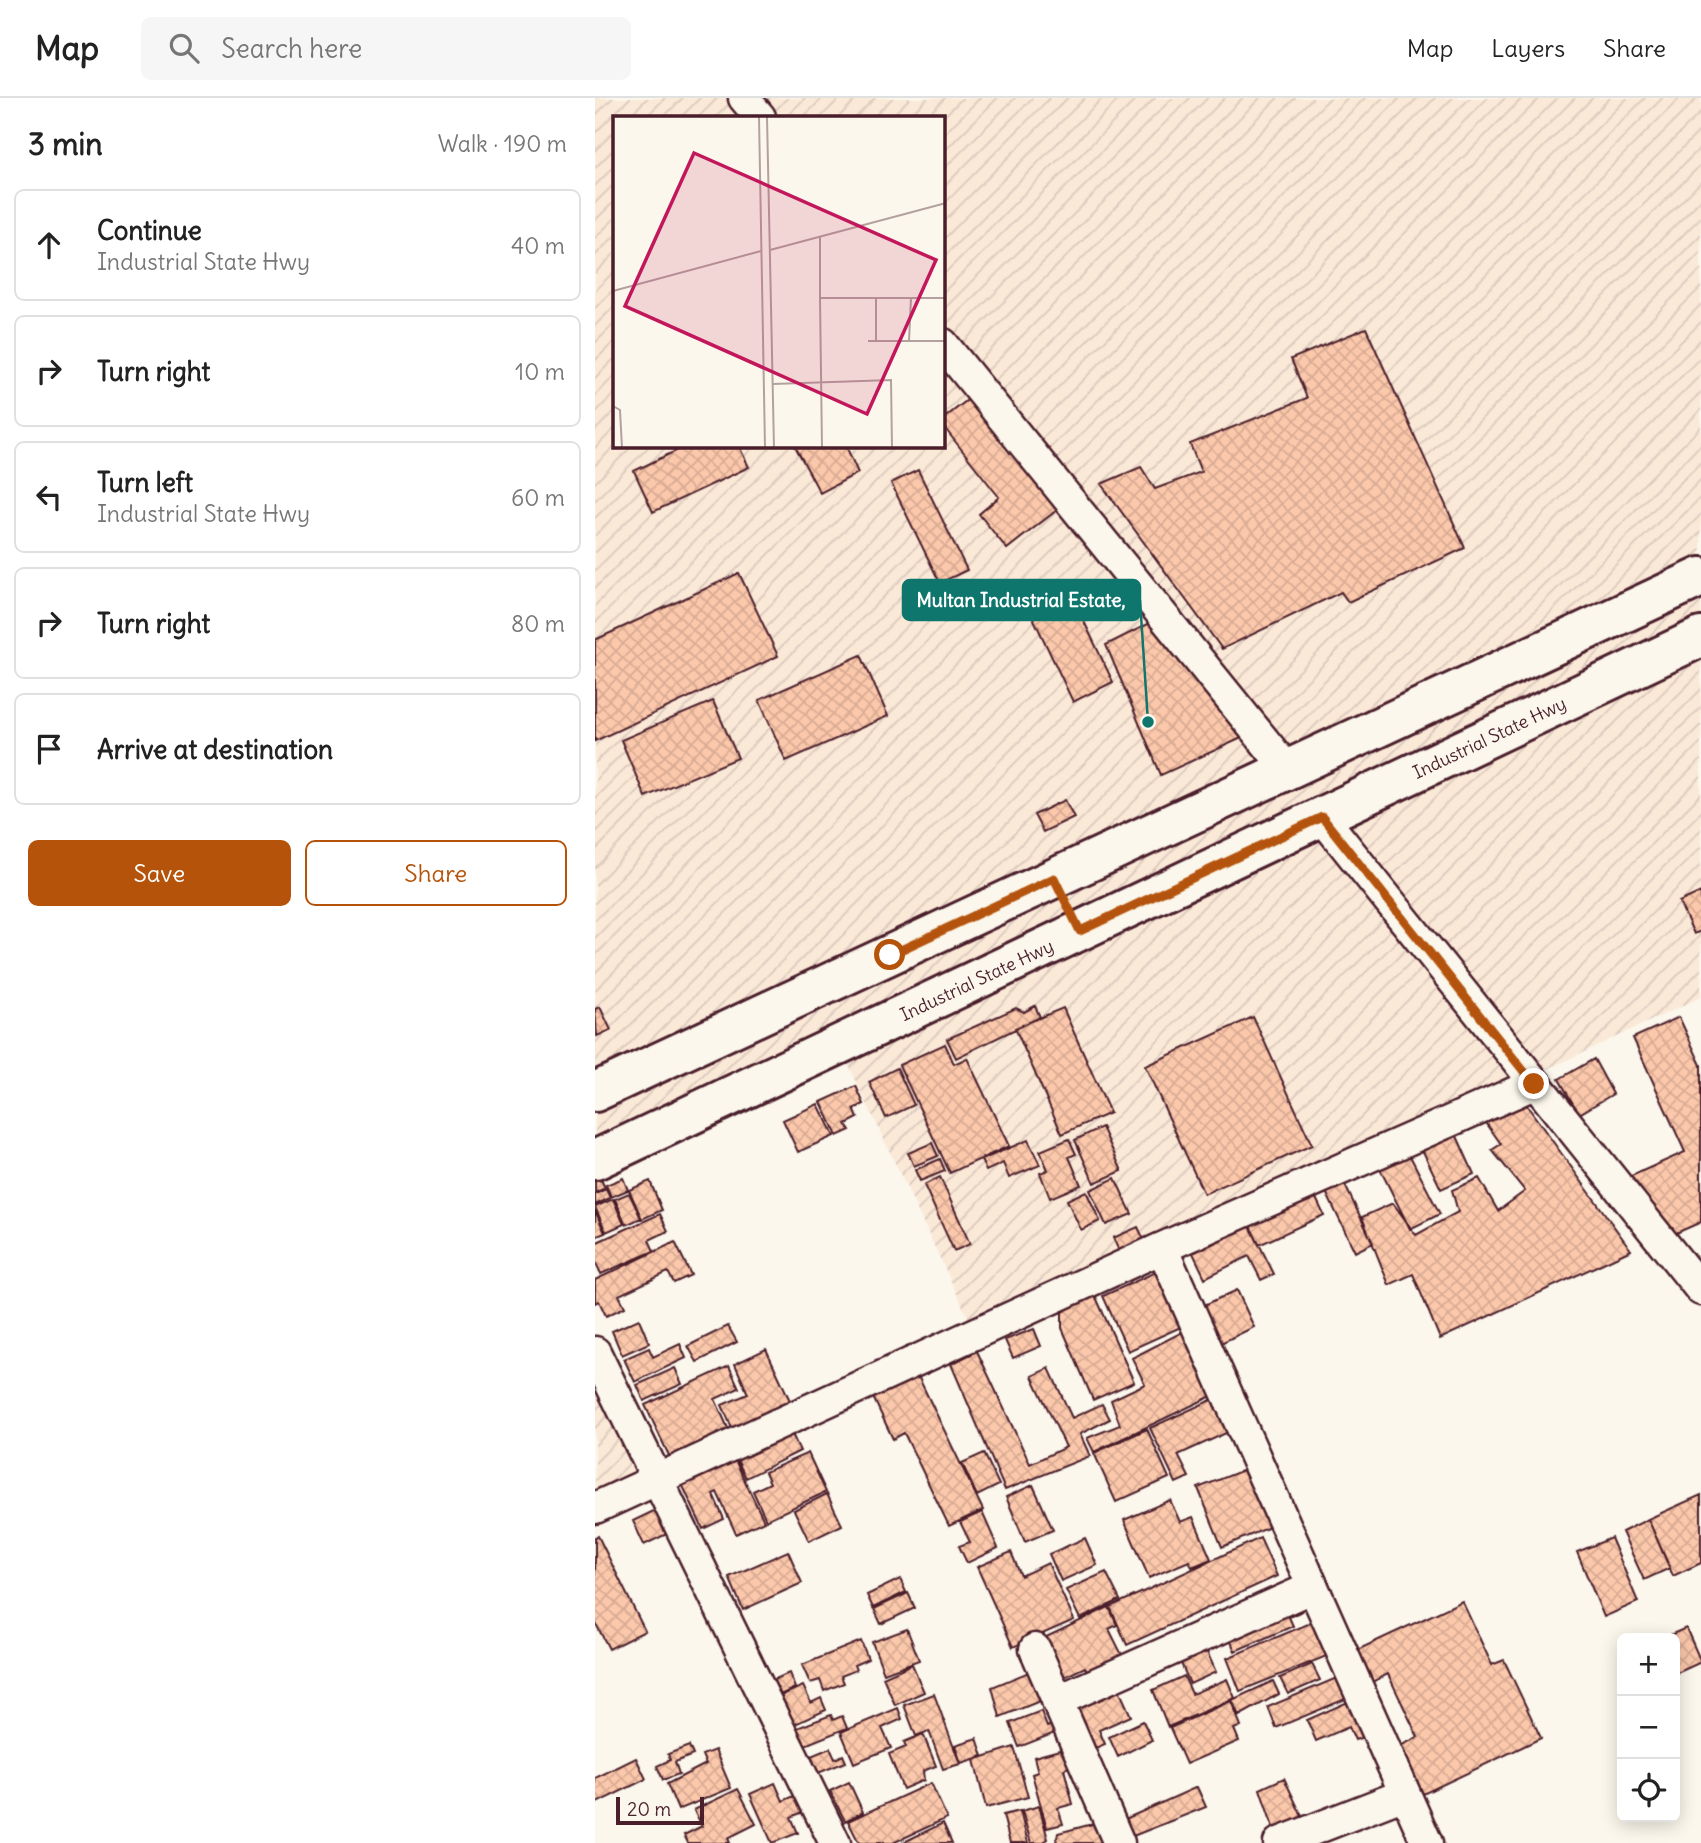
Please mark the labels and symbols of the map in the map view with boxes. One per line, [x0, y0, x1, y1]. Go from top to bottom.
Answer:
inset map [613, 116, 945, 448]
callout: Multan Industrial Estate, [903, 580, 1140, 620]
text: Multan Industrial Estate, [916, 588, 1126, 612]
street label: Industrial State Hwy [1409, 691, 1569, 783]
street label: Industrial State Hwy [896, 934, 1057, 1026]
route start [874, 939, 905, 970]
route end [1518, 1068, 1549, 1099]
scale bar [616, 1794, 703, 1826]

